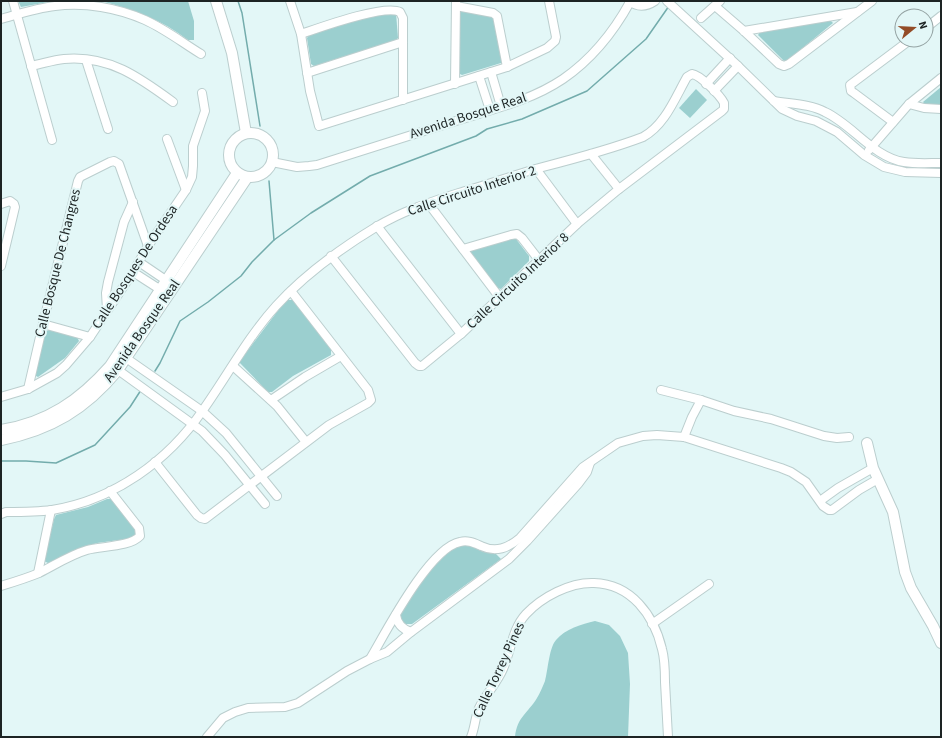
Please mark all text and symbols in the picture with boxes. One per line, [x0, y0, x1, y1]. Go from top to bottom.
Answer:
north arrow [894, 8, 934, 48]
text: N [915, 19, 931, 31]
street label: Avenida Bosque Real [407, 88, 529, 144]
street label: Calle Circuito Interior 2 [405, 161, 539, 221]
street label: Calle Bosque De Changres [30, 187, 86, 339]
street label: Calle Bosques De Ordesa [87, 201, 183, 333]
street label: Calle Circuito Interior 8 [462, 228, 574, 334]
street label: Avenida Bosque Real [99, 275, 185, 387]
street label: Calle Torrey Pines [468, 619, 530, 721]

